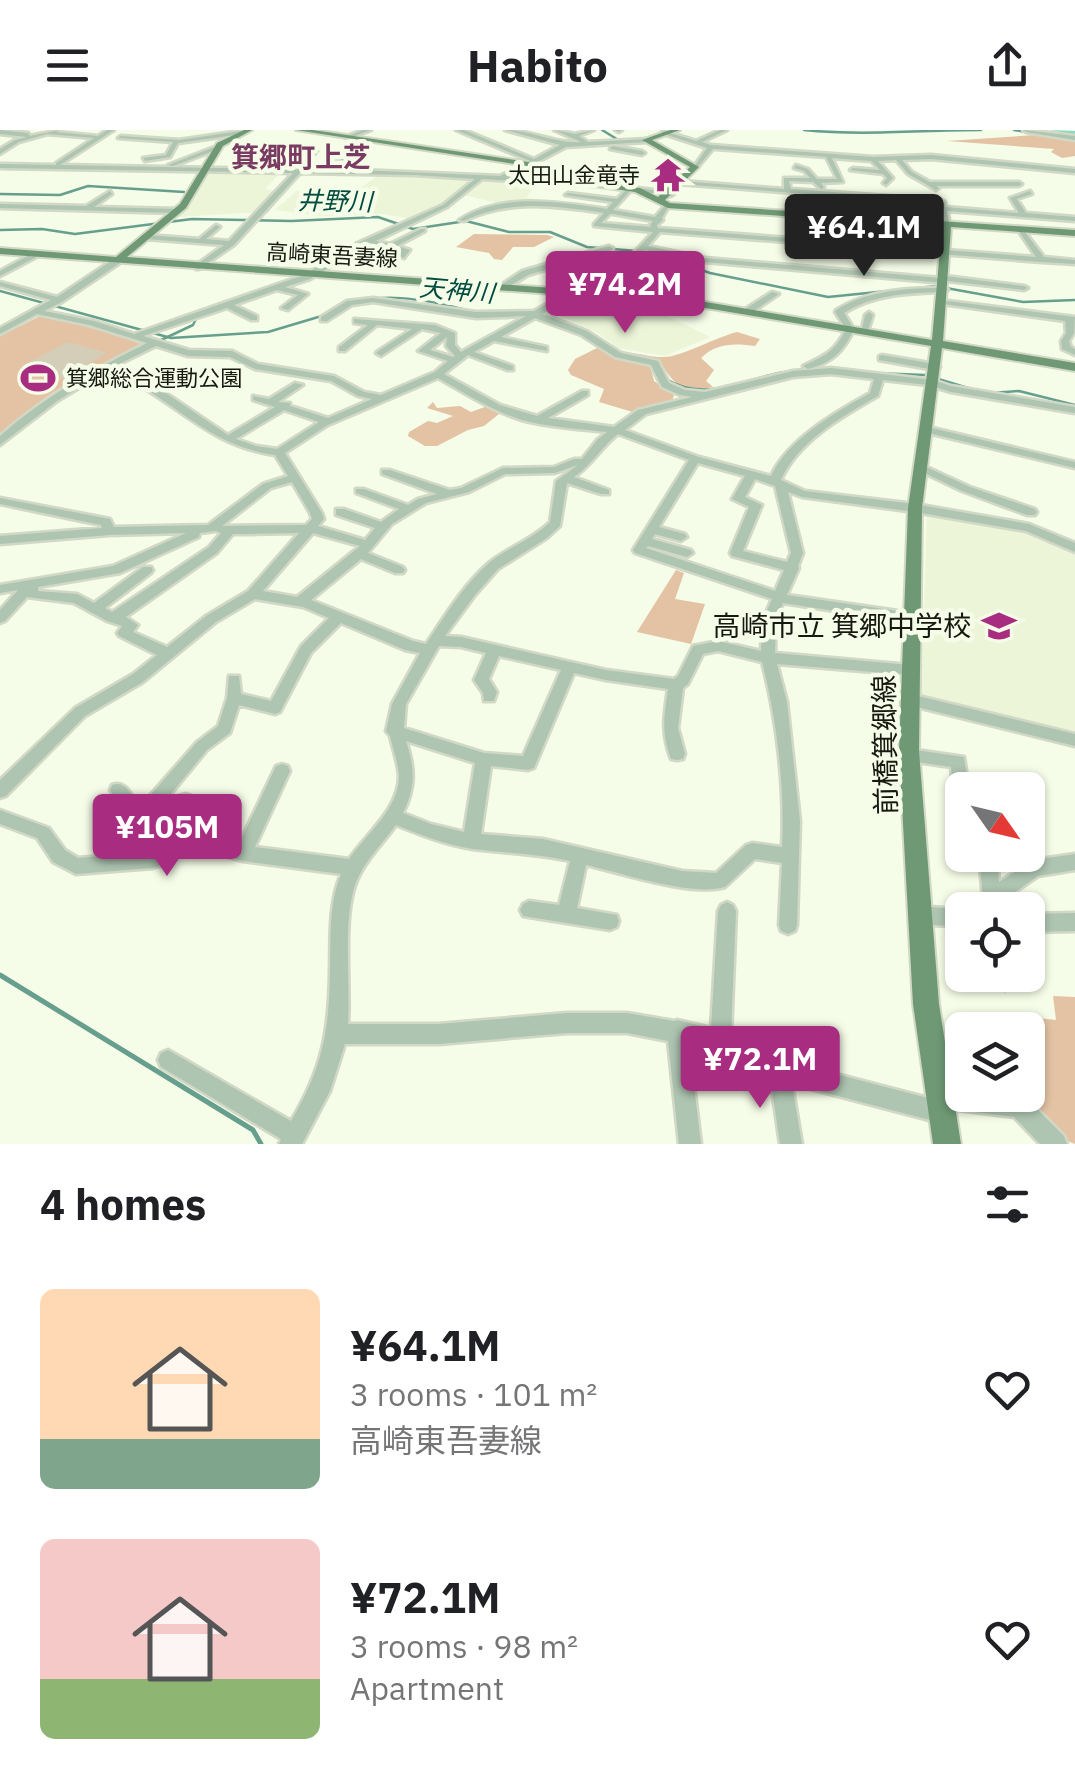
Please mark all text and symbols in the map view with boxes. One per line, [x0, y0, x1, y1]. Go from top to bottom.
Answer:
text: Habito [467, 36, 608, 94]
icon: menu [40, 38, 95, 93]
icon: share [980, 38, 1035, 93]
district label: 箕郷町上芝 [231, 138, 371, 175]
temple icon: 太田山金竜寺 [649, 156, 687, 194]
place label: 太田山金竜寺 [508, 160, 640, 189]
water label: 井野川 [297, 183, 376, 218]
pin: ¥64.1M [783, 194, 945, 279]
text: ¥64.1M [807, 205, 921, 247]
street label: 高崎東吾妻線 [265, 237, 399, 272]
pin: ¥74.2M [544, 251, 706, 336]
text: ¥74.2M [568, 262, 682, 304]
water label: 天神川 [418, 270, 499, 309]
sports icon: 箕郷総合運動公園 [19, 359, 57, 397]
place label: 箕郷総合運動公園 [66, 363, 242, 392]
place label: 高崎市立 箕郷中学校 [712, 607, 971, 644]
school or university icon: 高崎市立 箕郷中学校 [980, 607, 1018, 645]
street label: 前橋箕郷線 [865, 675, 904, 815]
north arrow [945, 772, 1045, 872]
map controls [945, 772, 1045, 1112]
pin: ¥105M [97, 794, 237, 879]
text: ¥105M [115, 805, 219, 847]
button: locate [945, 892, 1045, 992]
button: layers [945, 1012, 1045, 1112]
pin: ¥72.1M [679, 1026, 841, 1111]
text: ¥72.1M [703, 1037, 817, 1079]
text: 4 homes [40, 1177, 206, 1232]
icon: filters [980, 1177, 1035, 1232]
text: ¥64.1M [350, 1318, 500, 1373]
icon: home [120, 1329, 240, 1449]
icon: heart [980, 1362, 1035, 1417]
text: 3 rooms · 101 m² [350, 1373, 597, 1415]
text: 高崎東吾妻線 [350, 1419, 542, 1461]
text: ¥72.1M [350, 1570, 500, 1625]
icon: home [120, 1579, 240, 1699]
icon: heart [980, 1612, 1035, 1667]
text: 3 rooms · 98 m² [350, 1625, 578, 1667]
text: Apartment [350, 1667, 504, 1709]

